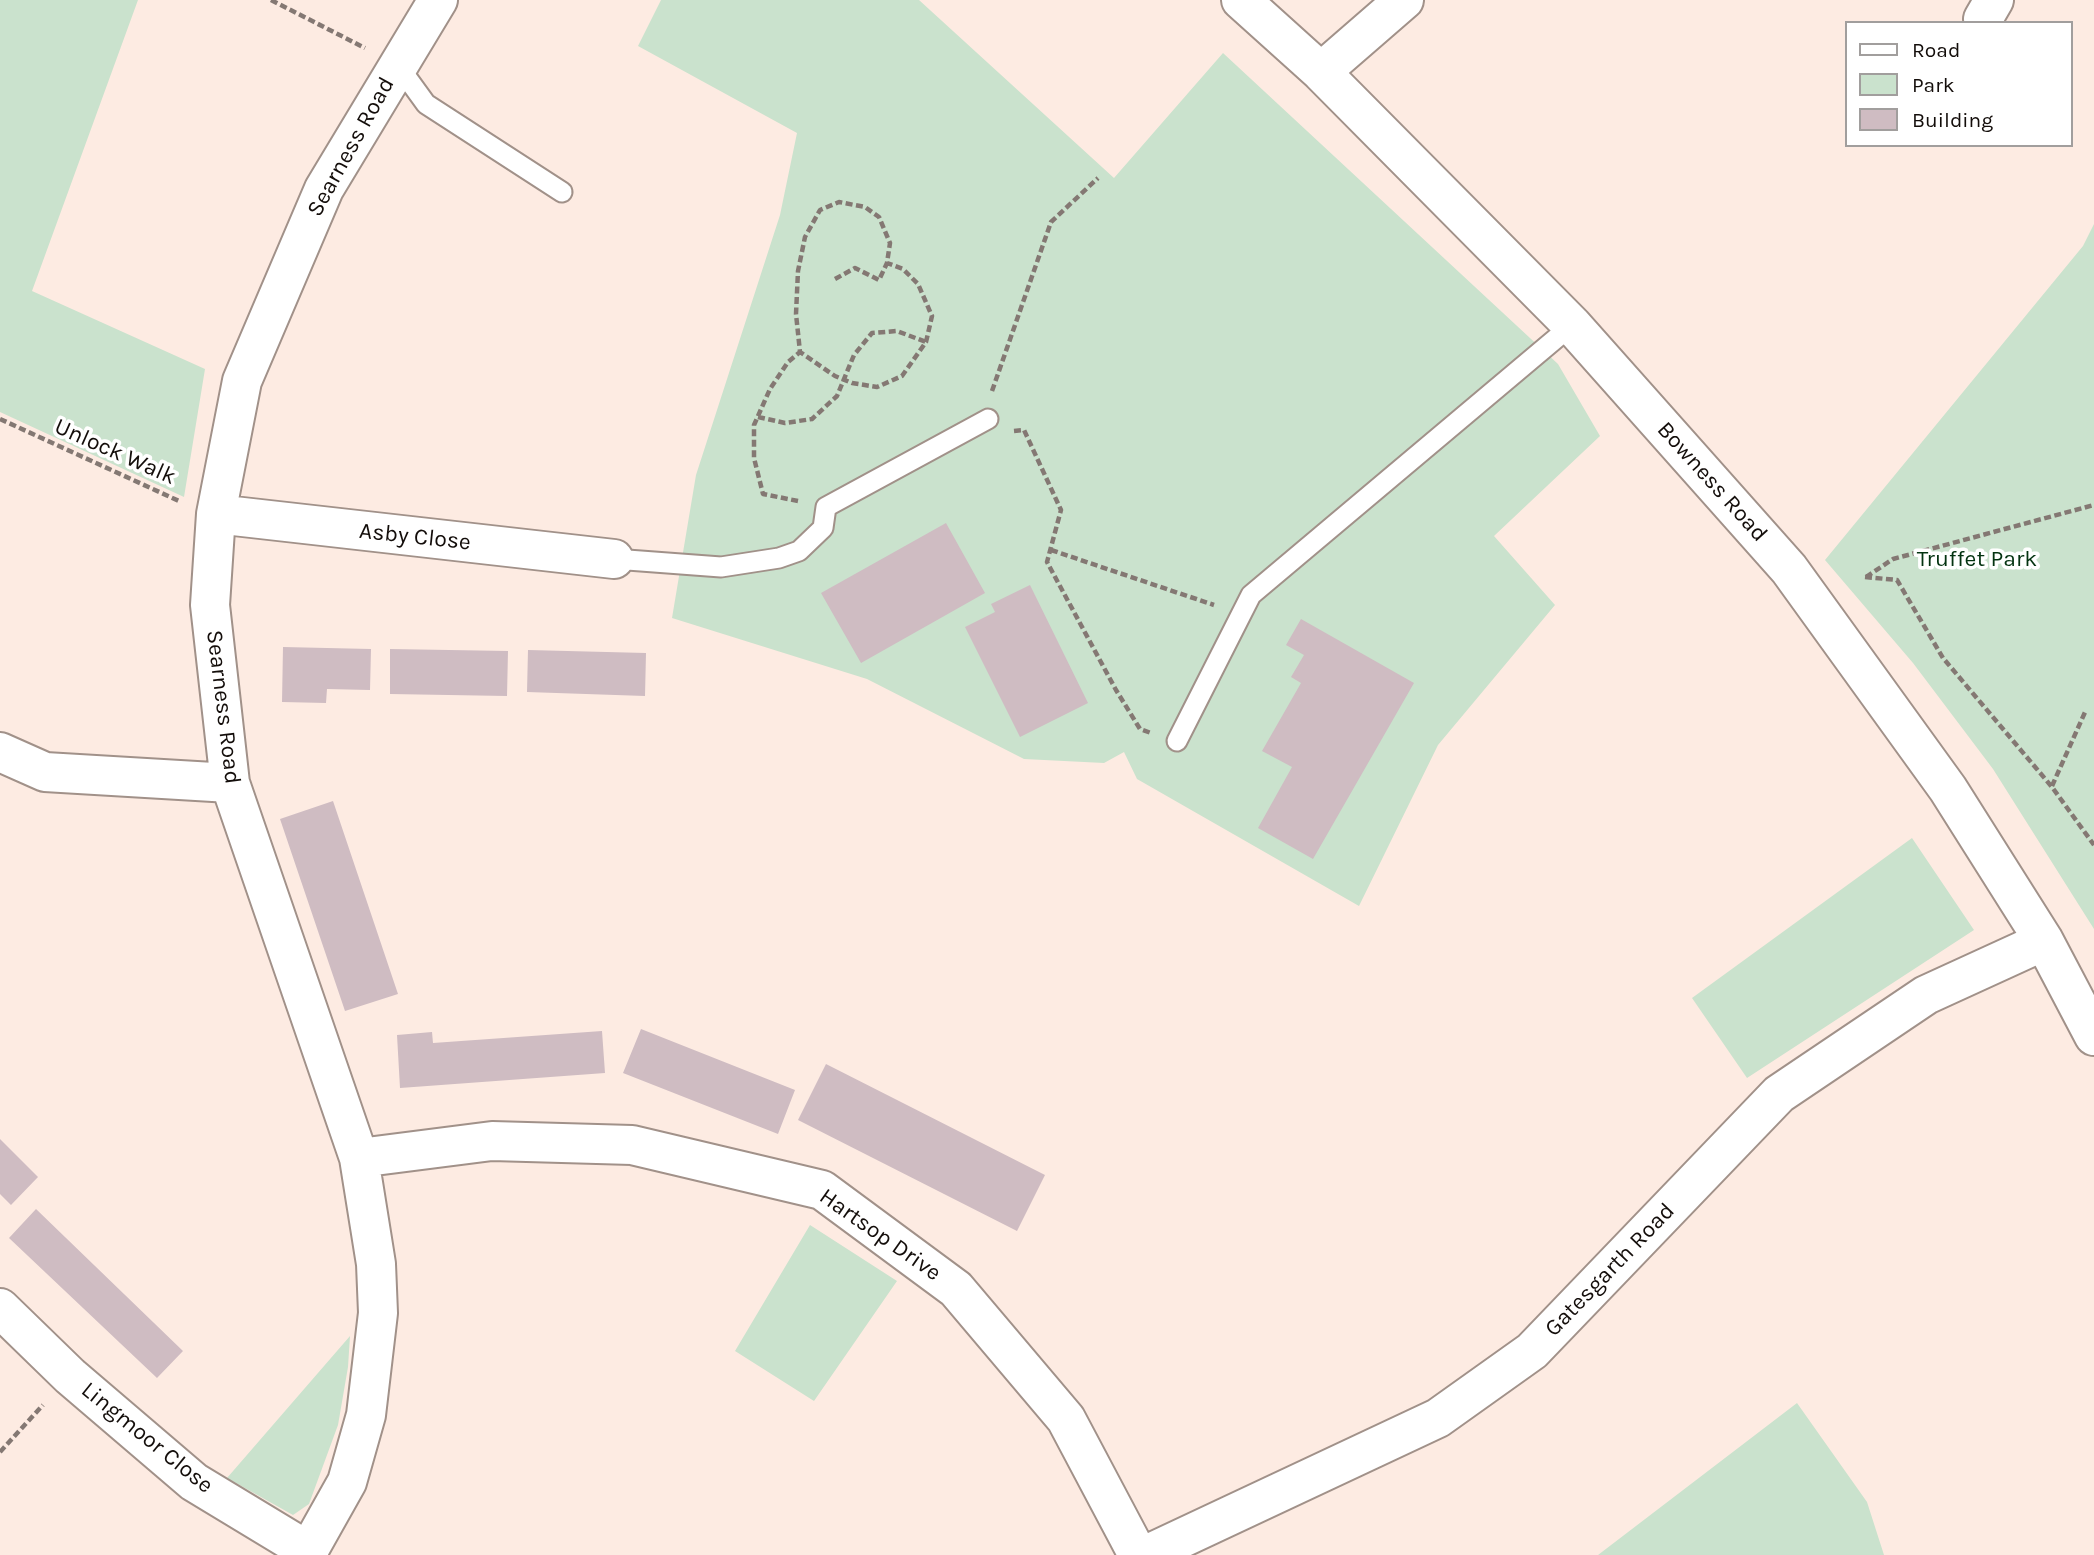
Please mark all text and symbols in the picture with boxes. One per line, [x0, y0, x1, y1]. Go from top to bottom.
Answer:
legend [1846, 21, 2073, 147]
text: Road [1912, 38, 1960, 62]
street label: Searness Road [301, 73, 401, 221]
text: Park [1912, 73, 1955, 97]
text: Building [1912, 108, 1993, 132]
street label: Unlock Walk [50, 413, 180, 491]
street label: Bowness Road [1651, 416, 1773, 548]
street label: Asby Close [358, 517, 472, 557]
park label: Truffet Park [1917, 545, 2037, 573]
street label: Searness Road [200, 628, 246, 786]
street label: Hartsop Drive [814, 1183, 946, 1287]
street label: Gatesgarth Road [1539, 1198, 1681, 1342]
street label: Lingmoor Close [75, 1376, 219, 1500]

